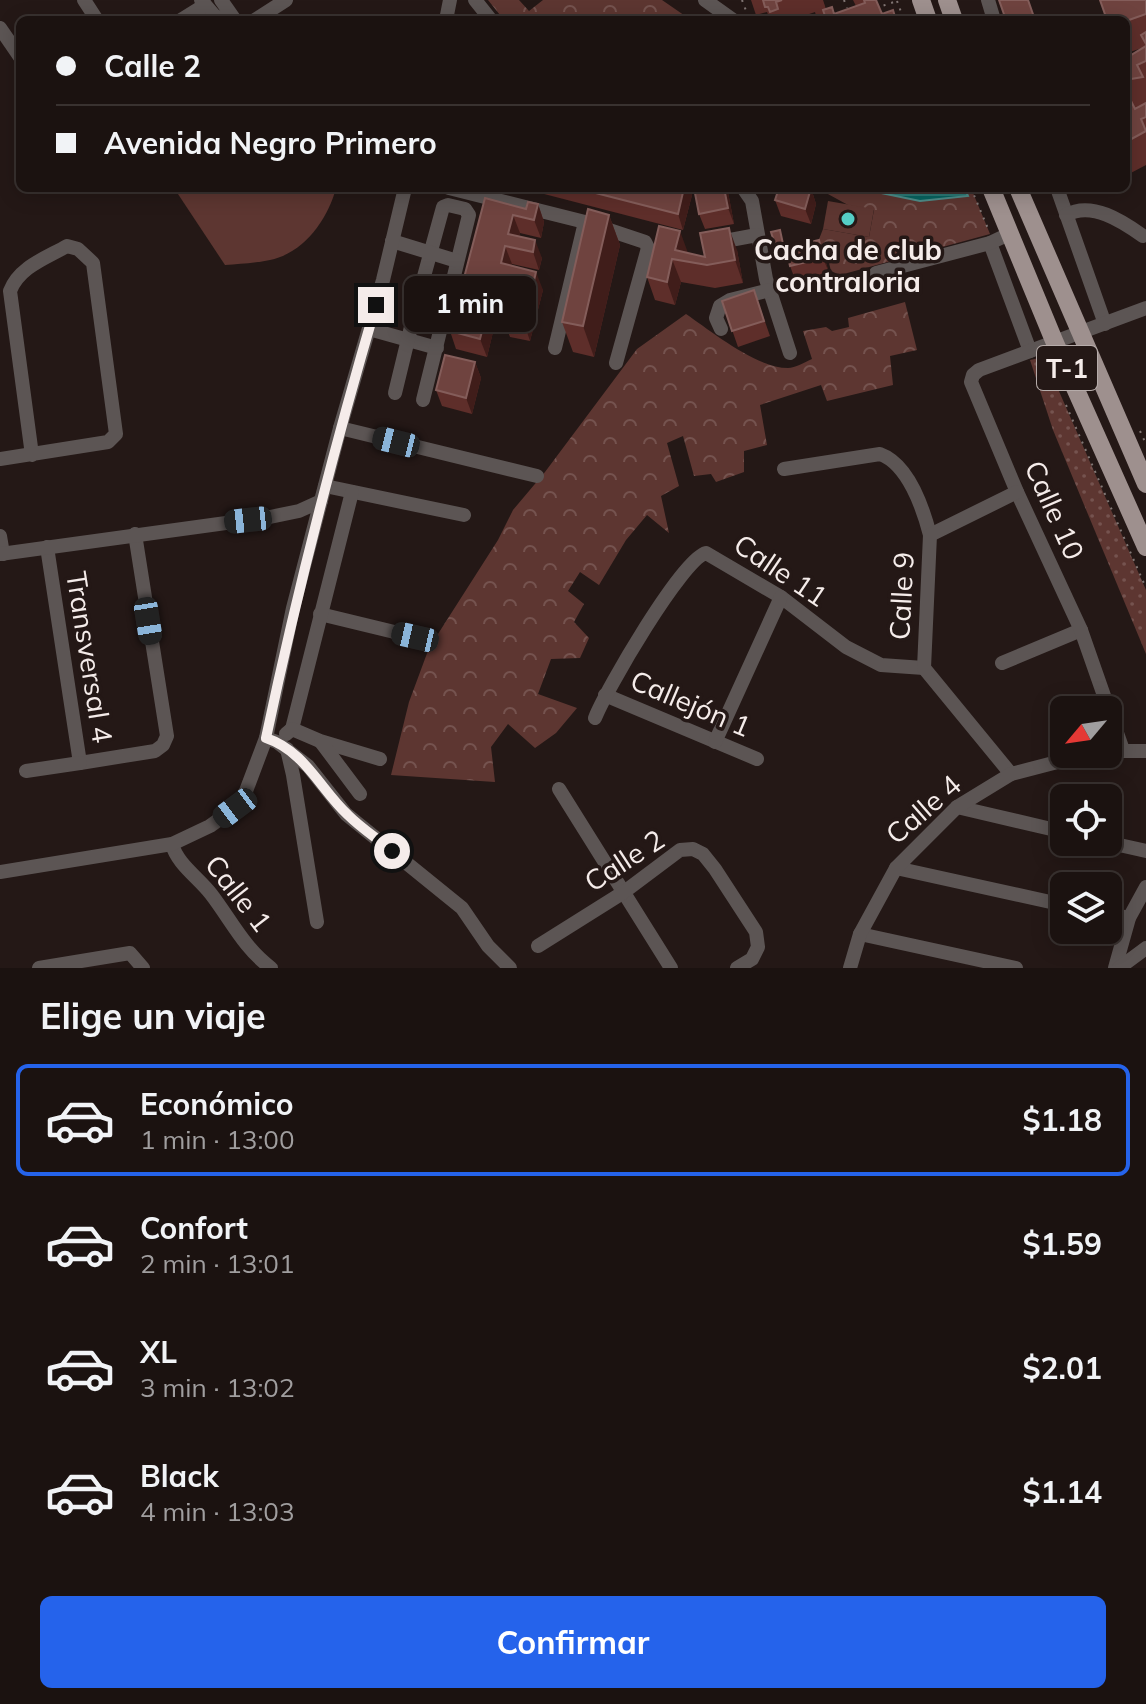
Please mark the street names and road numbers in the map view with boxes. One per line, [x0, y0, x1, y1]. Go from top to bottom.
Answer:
road number: T-1 [1037, 346, 1097, 390]
street label: Calle 10 [1018, 455, 1092, 565]
street label: Calle 11 [728, 526, 834, 614]
street label: Calle 9 [881, 551, 921, 641]
street label: Transversal 4 [59, 569, 121, 745]
street label: Callejón 1 [626, 662, 756, 744]
street label: Calle 4 [878, 767, 968, 851]
street label: Calle 2 [577, 821, 671, 899]
street label: Calle 1 [198, 847, 280, 939]

